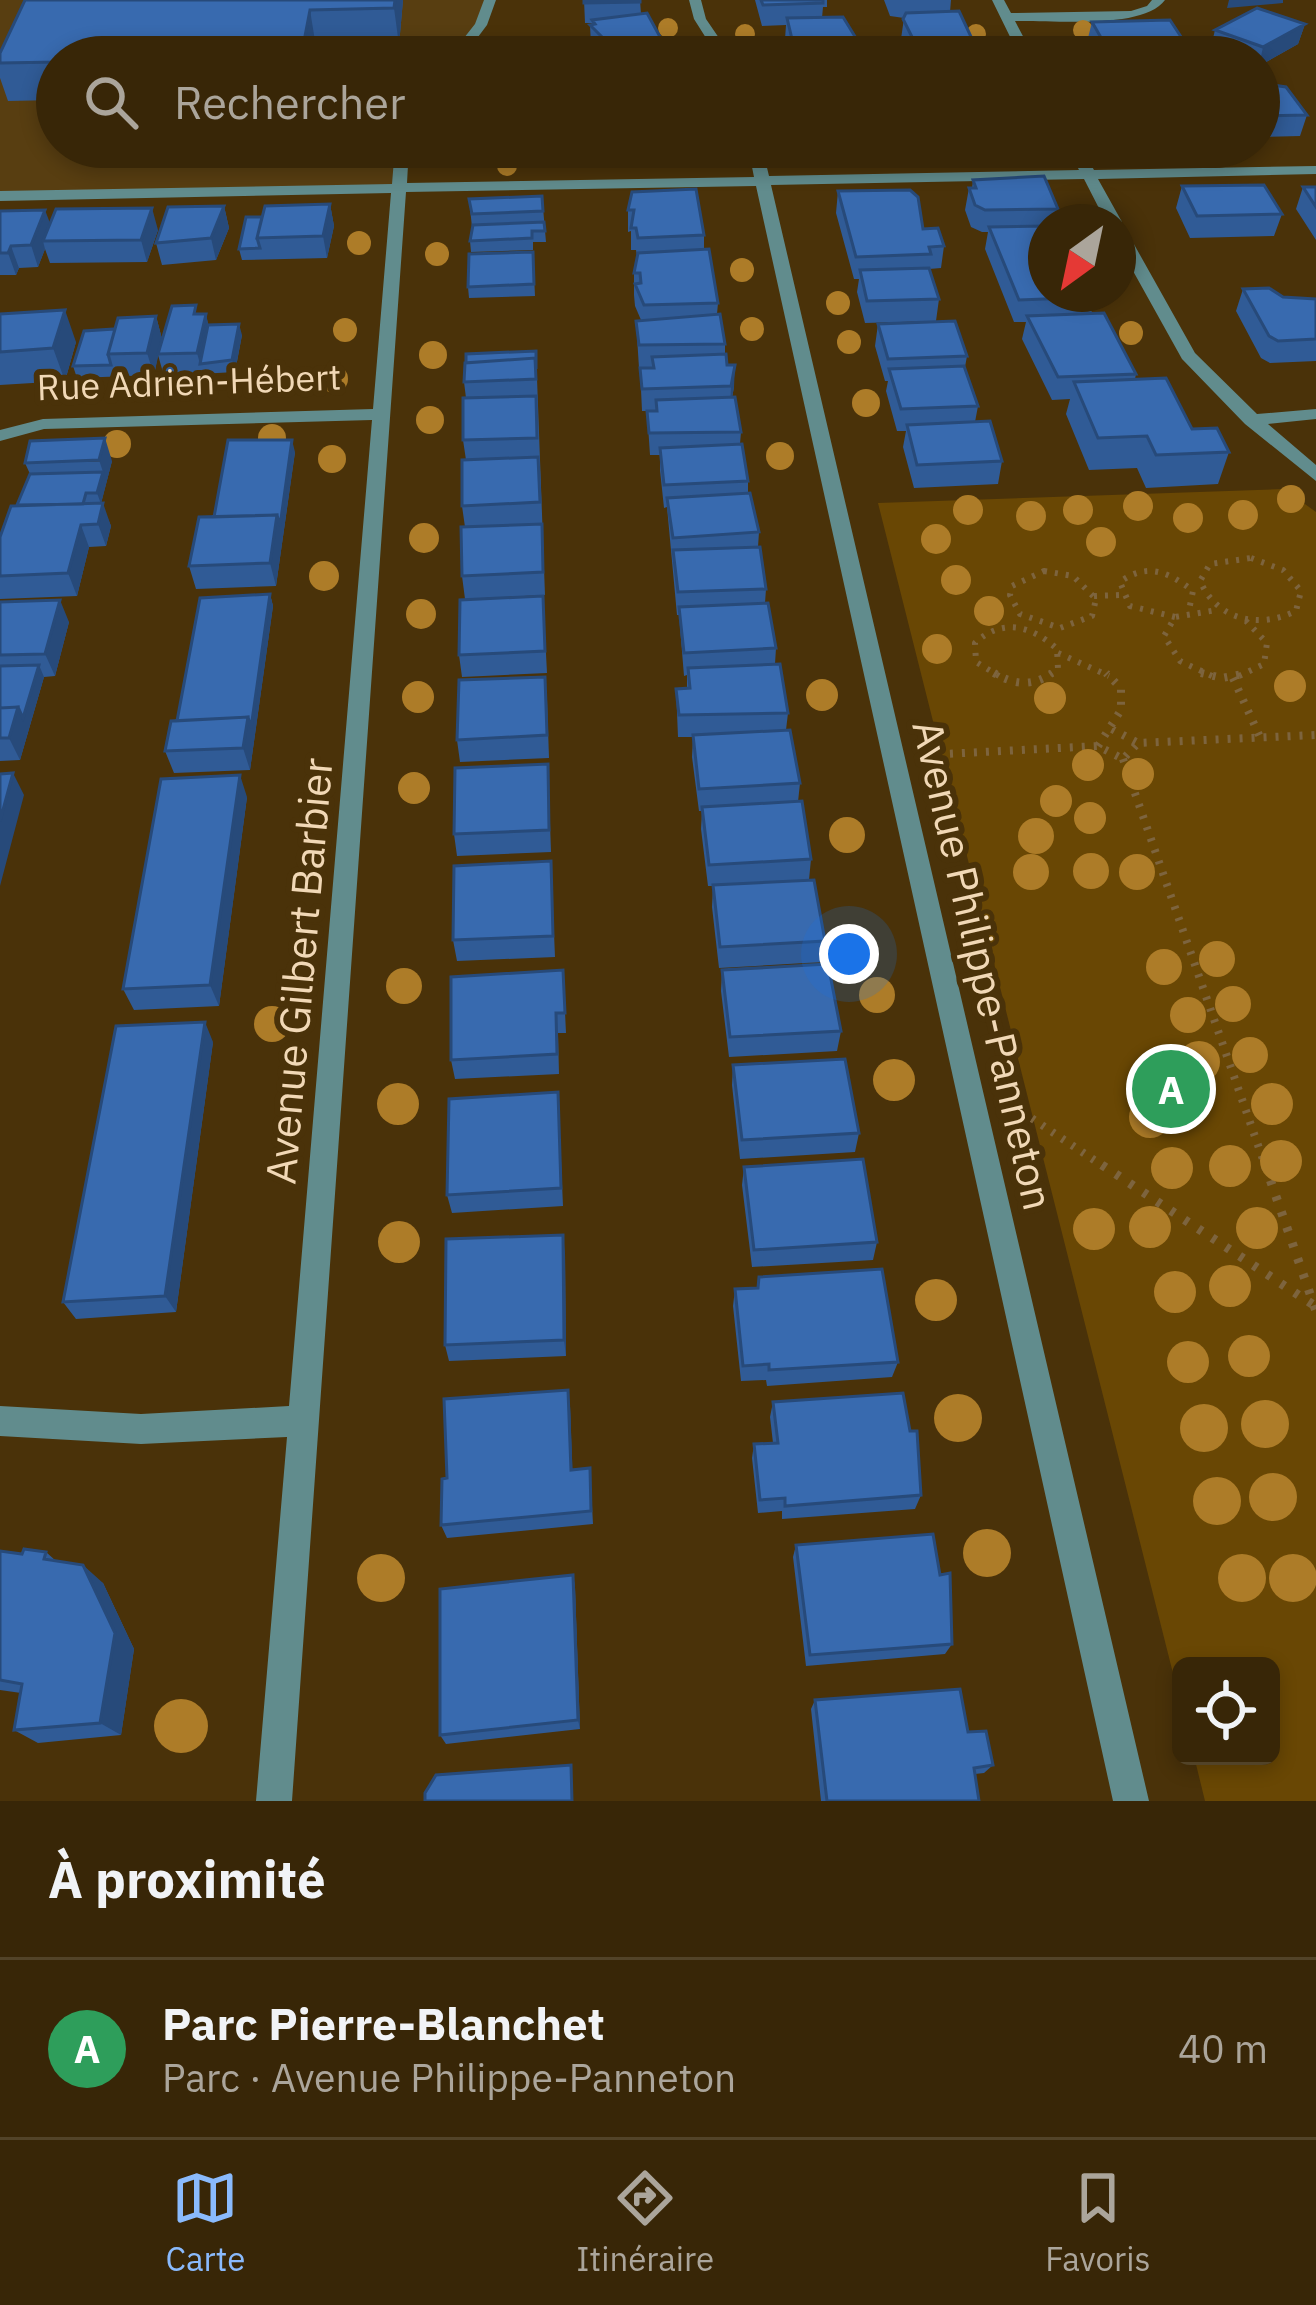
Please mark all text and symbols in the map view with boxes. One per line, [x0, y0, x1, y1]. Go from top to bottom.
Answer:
search box [36, 36, 1280, 168]
icon: search [78, 69, 144, 135]
text: Rechercher [174, 73, 405, 131]
north arrow [1028, 204, 1136, 312]
street label: Rue Adrien-Hébert [36, 353, 342, 410]
street label: Avenue Philippe-Panneton [900, 715, 1067, 1215]
street label: Avenue Gilbert Barbier [252, 756, 345, 1186]
your location [819, 924, 879, 984]
pin: A [1132, 1044, 1210, 1134]
map controls [1172, 1657, 1280, 1765]
button: locate [1172, 1657, 1280, 1765]
text: À proximité [48, 1846, 326, 1912]
text: Parc Pierre-Blanchet [162, 1994, 605, 2052]
text: A [74, 2023, 100, 2074]
text: 40 m [1178, 2023, 1268, 2074]
text: Parc · Avenue Philippe-Panneton [162, 2052, 736, 2103]
tab: Carte [165, 2165, 245, 2280]
tab: Itinéraire [576, 2165, 714, 2280]
tab: Favoris [1045, 2165, 1151, 2280]

